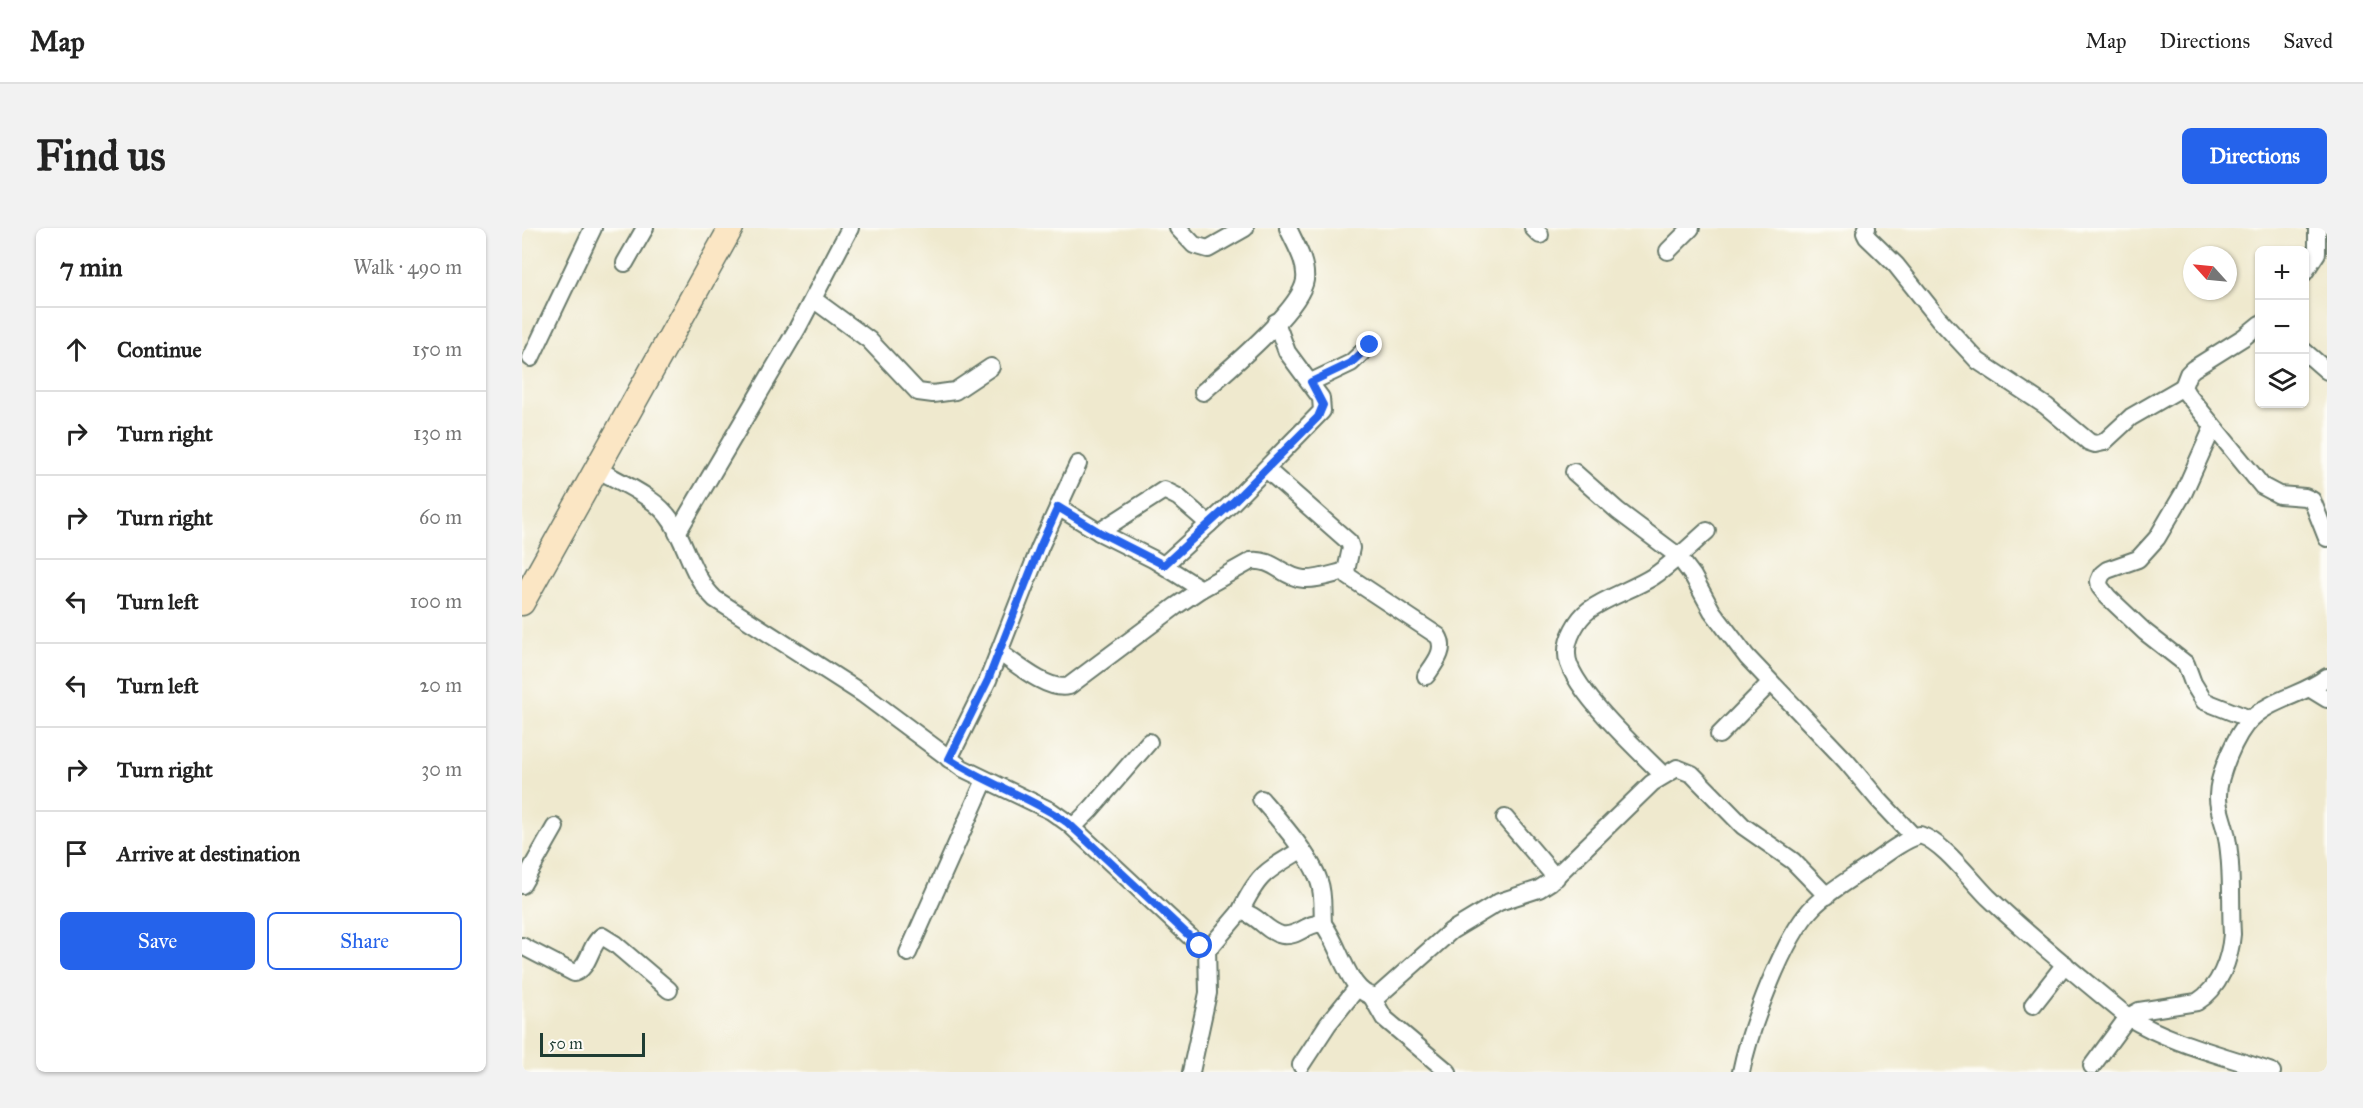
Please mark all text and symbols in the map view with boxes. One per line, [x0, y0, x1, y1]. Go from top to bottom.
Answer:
text: Map [30, 24, 85, 59]
text: Map [2086, 28, 2127, 54]
text: Directions [2160, 28, 2250, 54]
text: Saved [2283, 28, 2333, 54]
button: Directions [2182, 128, 2327, 184]
text: Find us [36, 130, 166, 182]
north arrow [2183, 246, 2237, 300]
map controls [2255, 246, 2309, 408]
button: + [2255, 246, 2309, 300]
text: 7 min [60, 251, 123, 283]
text: Walk · 490 m [353, 255, 462, 279]
button: − [2255, 300, 2309, 354]
route end [1356, 331, 1382, 357]
icon: ahead [60, 333, 93, 366]
text: Continue [117, 336, 202, 363]
text: 150 m [412, 337, 462, 361]
button: layers [2255, 354, 2309, 408]
icon: right [60, 417, 93, 450]
text: Turn right [117, 420, 213, 447]
text: 130 m [413, 421, 462, 445]
icon: right [60, 501, 93, 534]
text: Turn right [117, 504, 213, 531]
text: 60 m [419, 505, 462, 529]
icon: left [60, 585, 93, 618]
text: Turn left [117, 588, 199, 615]
text: 100 m [410, 589, 462, 613]
icon: left [60, 669, 93, 702]
text: Turn left [117, 672, 199, 699]
text: 20 m [419, 673, 462, 697]
icon: right [60, 753, 93, 786]
text: Turn right [117, 756, 213, 783]
text: 30 m [421, 757, 462, 781]
icon: arrive [60, 837, 93, 870]
text: Arrive at destination [117, 840, 300, 867]
button: Save [60, 912, 255, 970]
button: Share [267, 912, 462, 970]
route start [1186, 932, 1212, 958]
scale bar [540, 1030, 645, 1058]
text: 50 m [549, 1034, 583, 1053]

